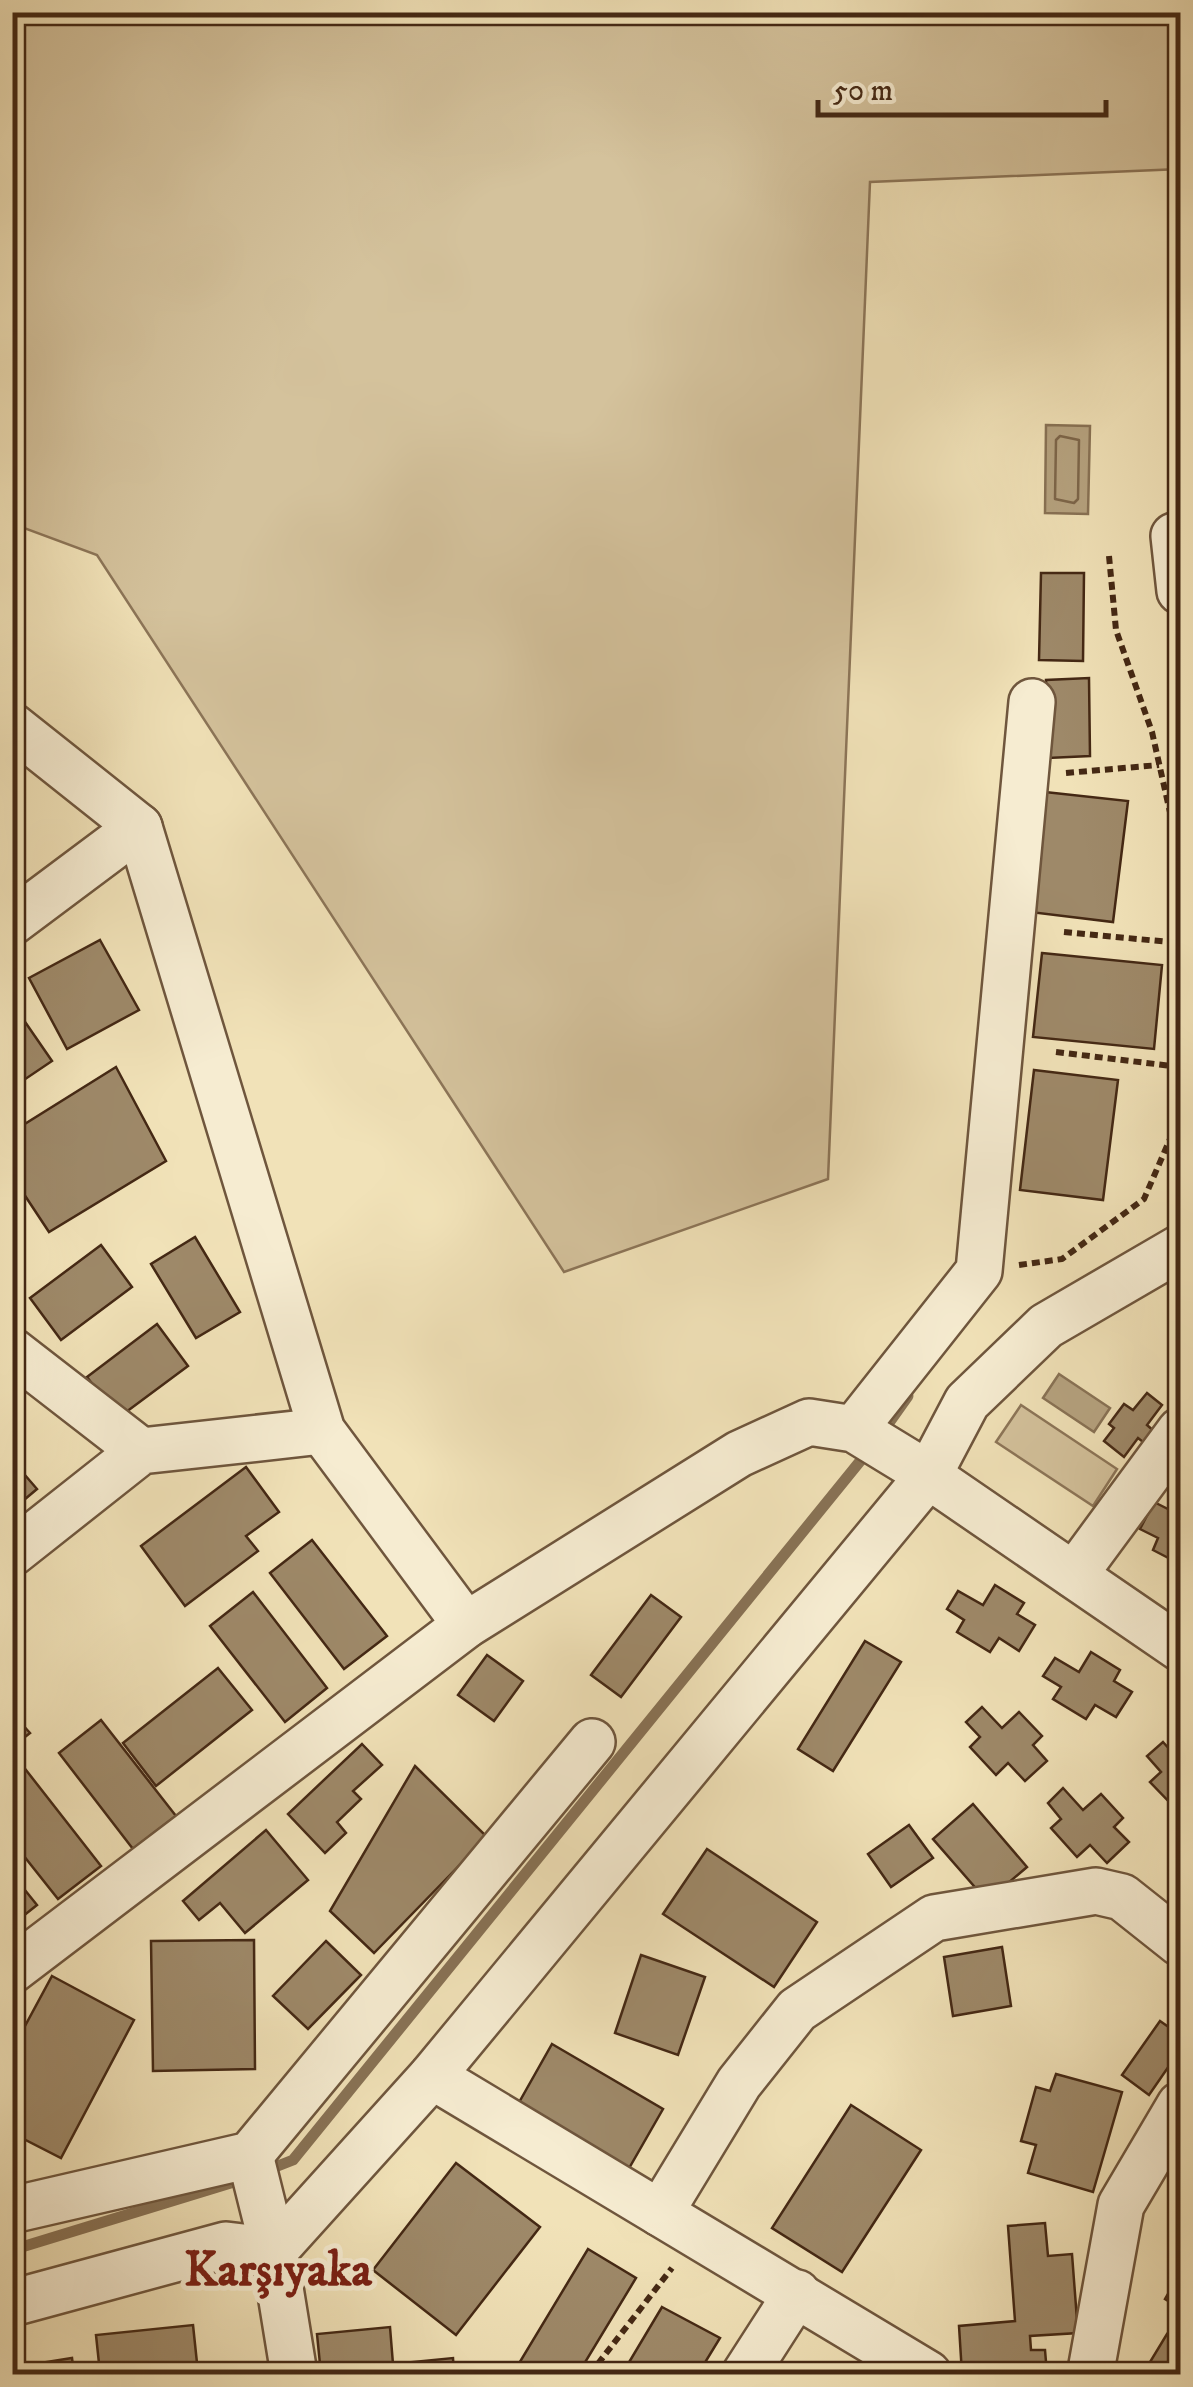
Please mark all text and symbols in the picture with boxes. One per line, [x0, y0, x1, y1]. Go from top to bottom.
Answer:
scale bar [818, 55, 1106, 117]
text: 50 m [833, 73, 893, 110]
district label: Karşıyaka [184, 2241, 372, 2301]

